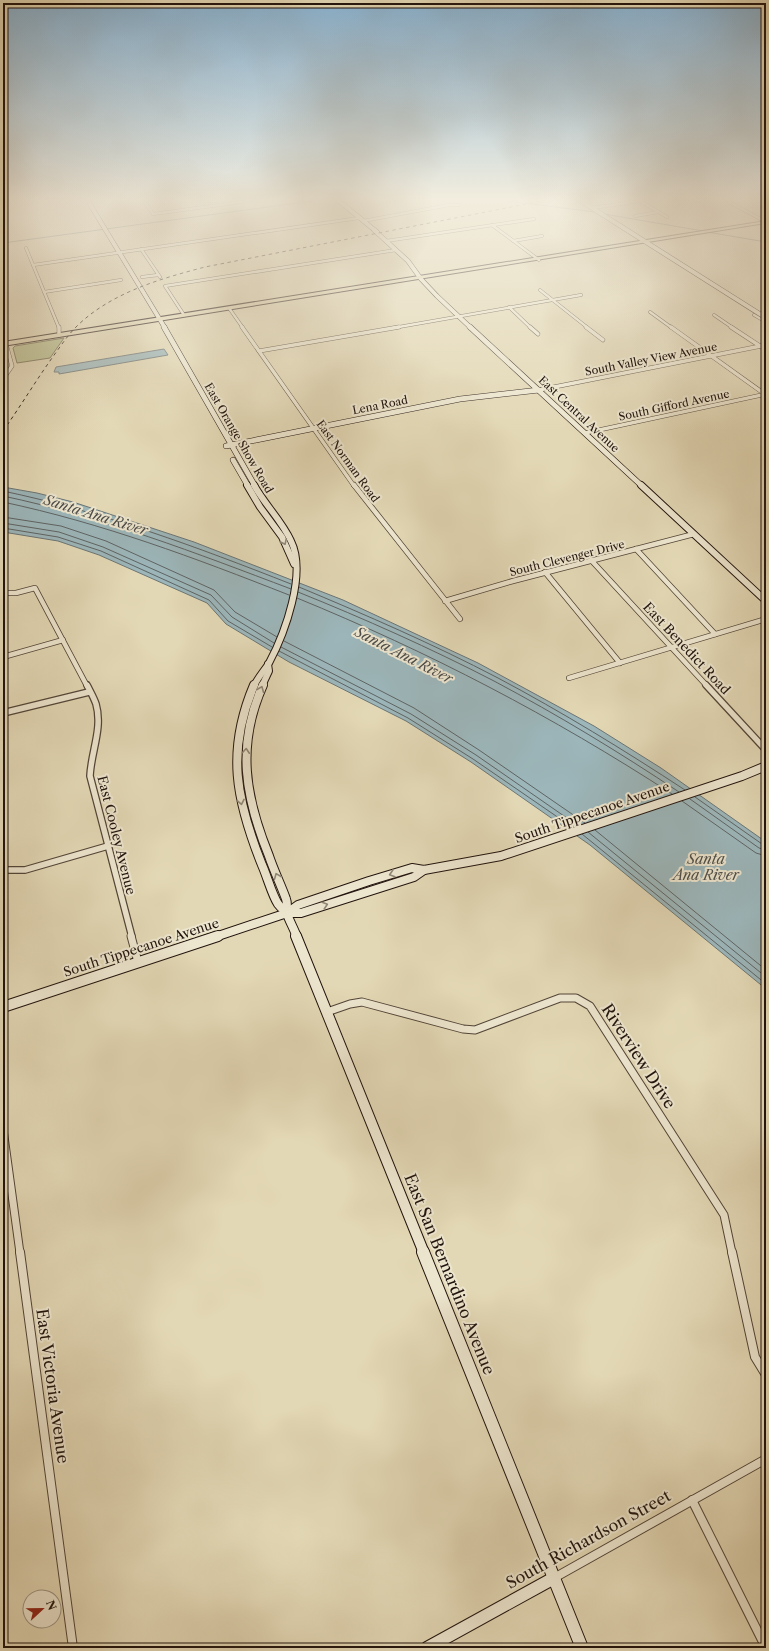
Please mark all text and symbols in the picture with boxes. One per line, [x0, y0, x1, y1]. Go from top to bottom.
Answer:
street label: South Valley View Avenue [584, 339, 718, 379]
street label: East Central Avenue [536, 373, 622, 455]
street label: East Orange Show Road [202, 380, 276, 496]
street label: South Gifford Avenue [617, 386, 731, 424]
street label: Lena Road [351, 393, 409, 417]
street label: East Norman Road [313, 417, 383, 505]
water label: Santa Ana River [41, 490, 151, 540]
one-way arrow [279, 537, 287, 545]
street label: South Clevenger Drive [508, 537, 626, 579]
street label: East Benedict Road [640, 599, 734, 697]
water label: Santa Ana River [351, 622, 457, 688]
one-way arrow [257, 685, 265, 692]
one-way arrow [241, 748, 250, 754]
street label: East Cooley Avenue [94, 774, 140, 896]
street label: South Tippecanoe Avenue [512, 778, 672, 846]
one-way arrow [236, 798, 244, 805]
water label: Santa Ana River [671, 850, 740, 884]
one-way arrow [388, 869, 395, 878]
one-way arrow [273, 872, 281, 879]
one-way arrow [321, 901, 328, 910]
street label: South Tippecanoe Avenue [61, 914, 221, 980]
street label: Riverview Drive [598, 1000, 680, 1112]
street label: East San Bernardino Avenue [400, 1170, 500, 1378]
street label: East Victoria Avenue [32, 1307, 74, 1465]
street label: South Richardson Street [502, 1485, 674, 1593]
north arrow [22, 1589, 62, 1629]
text: N [43, 1598, 60, 1613]

